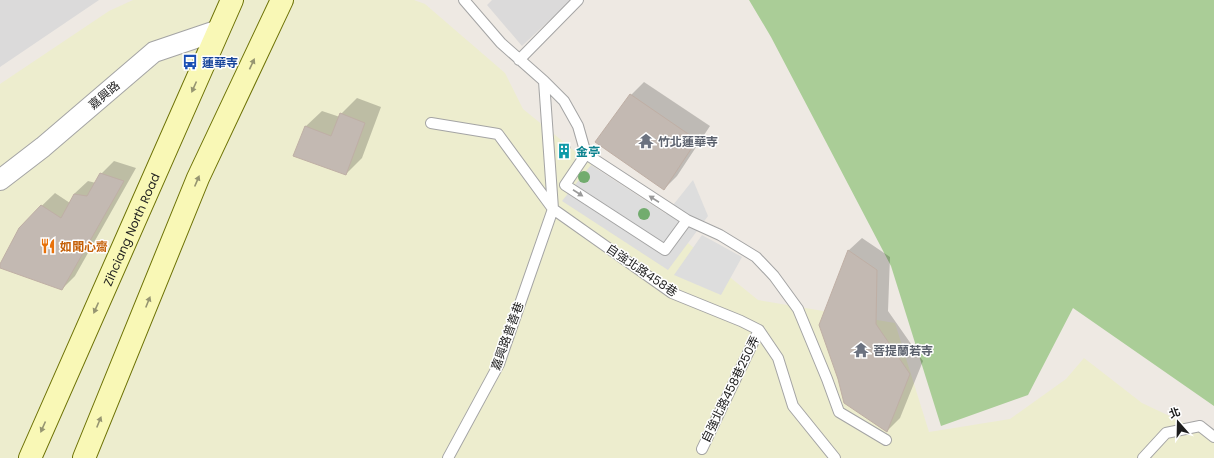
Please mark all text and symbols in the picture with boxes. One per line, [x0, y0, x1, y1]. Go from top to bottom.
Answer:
bus stop icon: 蓮華寺 [181, 53, 199, 71]
place label: 蓮華寺 [202, 54, 238, 71]
one-way arrow [249, 58, 255, 69]
street label: 嘉興路 [85, 77, 123, 113]
one-way arrow [191, 81, 197, 93]
temple icon: 竹北蓮華寺 [637, 132, 655, 150]
place label: 竹北蓮華寺 [658, 133, 718, 150]
building icon: 金亭 [555, 142, 573, 160]
place label: 金亭 [576, 143, 600, 160]
street label: Zihciang North Road [99, 170, 163, 288]
one-way arrow [195, 175, 201, 187]
one-way arrow [572, 190, 584, 197]
one-way arrow [649, 195, 659, 203]
restaurant icon: 如聞心齋 [39, 237, 57, 255]
place label: 如聞心齋 [60, 238, 108, 255]
street label: 自強北路458巷 [603, 240, 681, 300]
one-way arrow [145, 296, 151, 307]
street label: 嘉興路普善巷 [487, 299, 527, 373]
one-way arrow [93, 303, 99, 314]
street label: 自強北路458巷250弄 [697, 333, 763, 445]
temple icon: 菩提蘭若寺 [852, 341, 870, 359]
place label: 菩提蘭若寺 [873, 342, 933, 359]
north arrow [1158, 402, 1198, 442]
text: 北 [1167, 403, 1182, 422]
one-way arrow [96, 415, 102, 427]
one-way arrow [40, 421, 47, 433]

